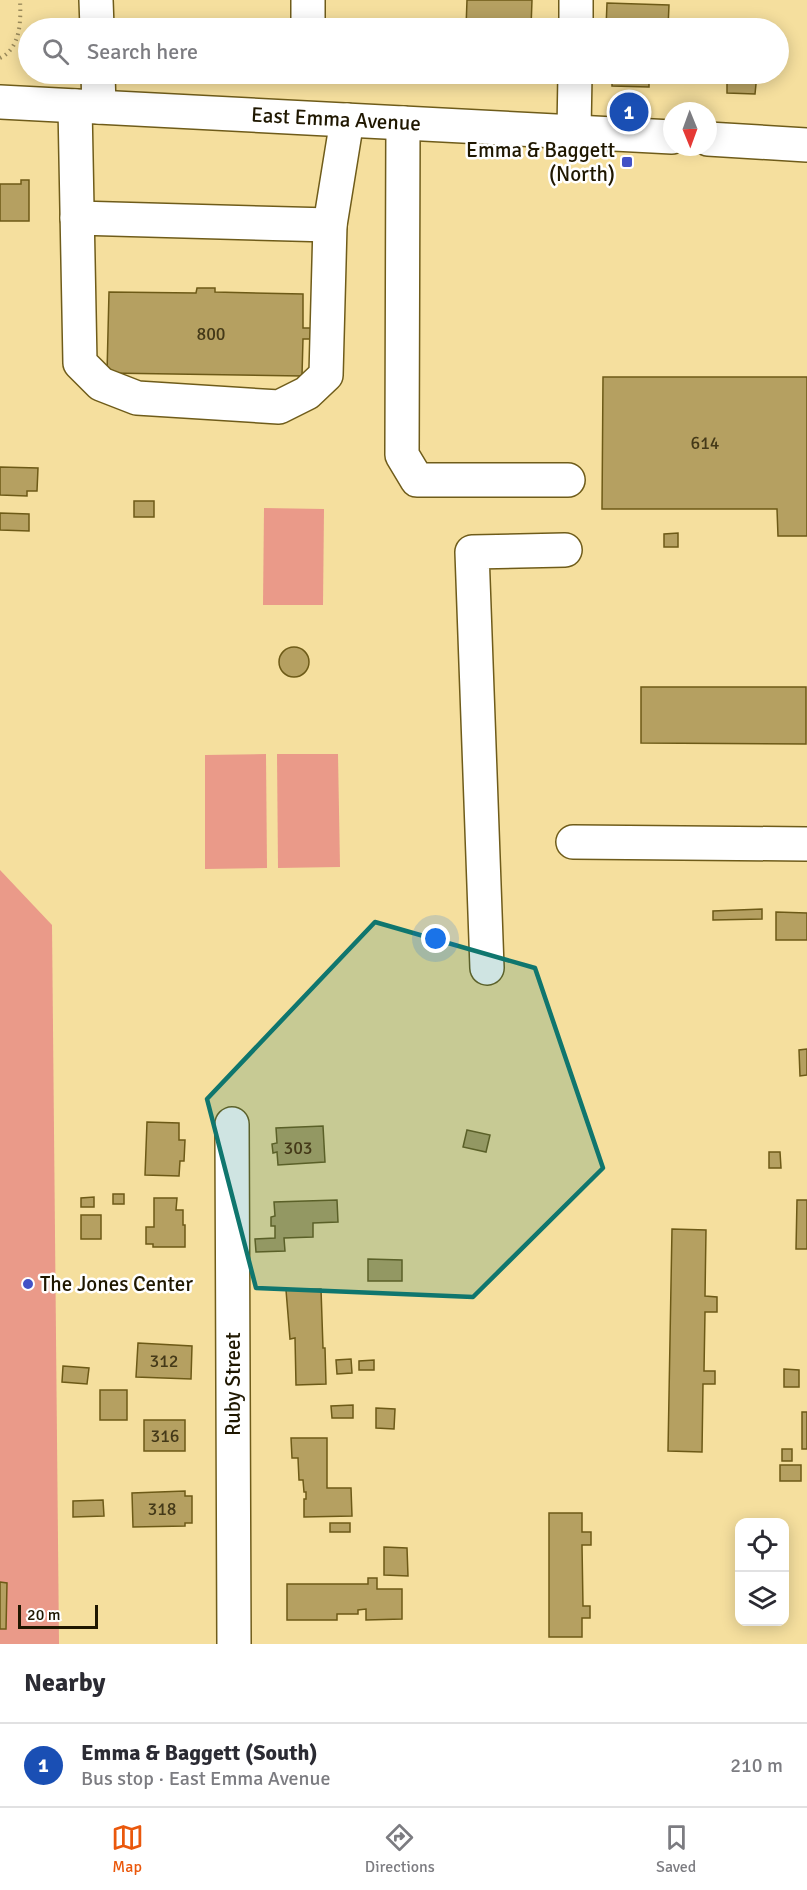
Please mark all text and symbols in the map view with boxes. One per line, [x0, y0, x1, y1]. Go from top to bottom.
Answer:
search box [18, 18, 789, 84]
icon: search [39, 35, 72, 68]
text: Search here [87, 38, 198, 65]
pin: 1 [610, 90, 648, 134]
street label: East Emma Avenue [251, 102, 421, 136]
north arrow [663, 102, 717, 156]
place label: Emma & Baggett (North) [466, 137, 615, 187]
marker: Emma & Baggett (North) [620, 155, 634, 169]
house number: 800 [196, 323, 226, 345]
house number: 614 [690, 432, 720, 454]
your location [421, 924, 450, 953]
house number: 303 [283, 1137, 313, 1159]
place label: The Jones Center [40, 1271, 193, 1297]
marker: The Jones Center [21, 1277, 35, 1291]
street label: Ruby Street [220, 1332, 246, 1436]
house number: 312 [149, 1350, 179, 1372]
house number: 316 [150, 1425, 180, 1447]
house number: 318 [147, 1498, 177, 1520]
map controls [735, 1518, 789, 1626]
button: locate [735, 1518, 789, 1572]
button: layers [735, 1572, 789, 1626]
scale bar [18, 1602, 98, 1630]
text: 20 m [27, 1605, 61, 1625]
text: Nearby [24, 1667, 105, 1699]
text: Emma & Baggett (South) [81, 1739, 318, 1766]
text: 1 [38, 1753, 49, 1778]
text: 210 m [730, 1753, 783, 1778]
text: Bus stop · East Emma Avenue [81, 1766, 330, 1791]
tab: Map [111, 1821, 144, 1877]
tab: Directions [365, 1821, 435, 1877]
tab: Saved [656, 1821, 696, 1877]

